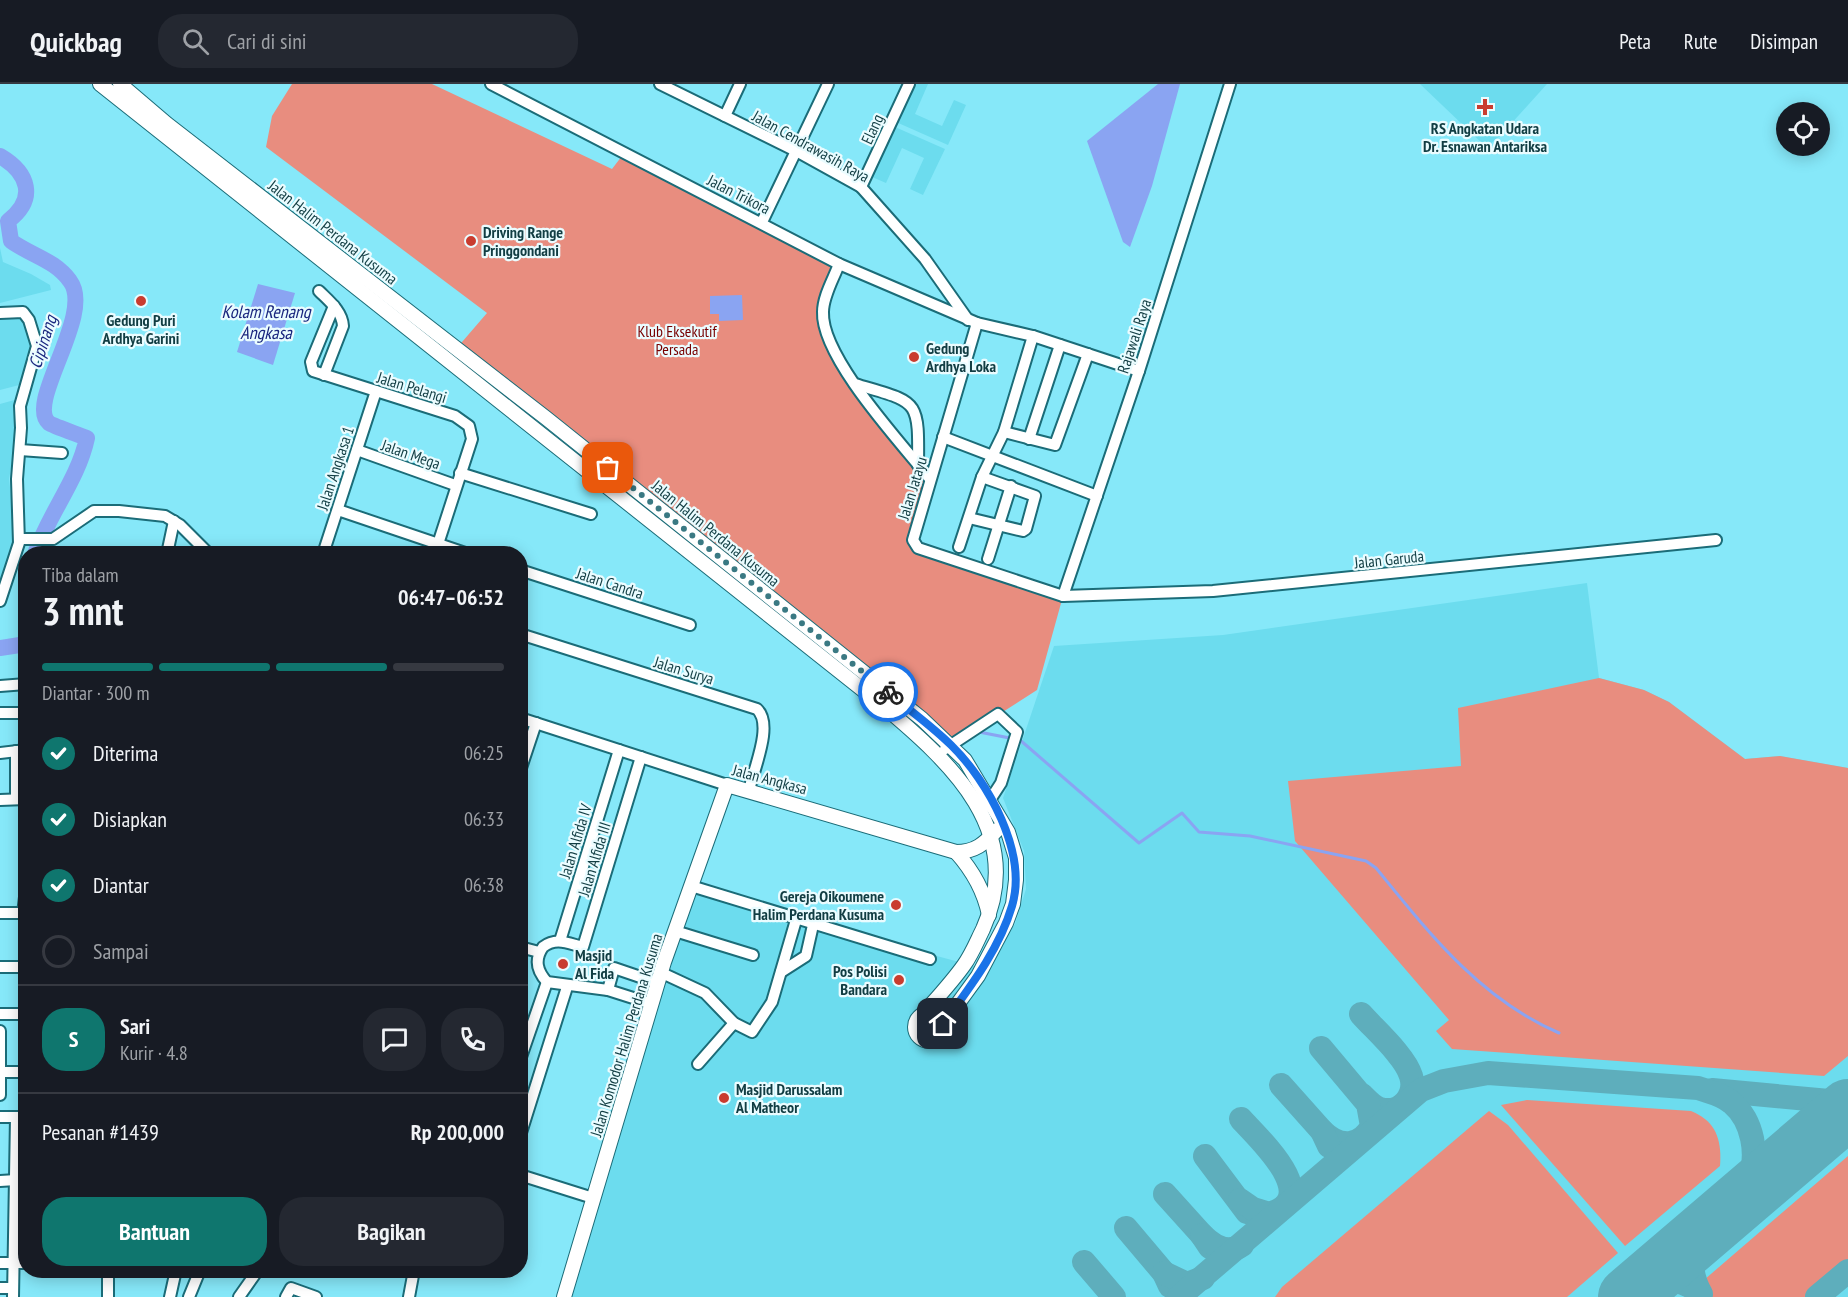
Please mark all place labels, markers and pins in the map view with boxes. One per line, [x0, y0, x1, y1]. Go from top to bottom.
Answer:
marker: RS Angkatan Udara Dr. Esnawan Antariksa [1476, 98, 1494, 116]
place label: RS Angkatan Udara Dr. Esnawan Antariksa [1423, 118, 1547, 156]
place label: Driving Range Pringgondani [483, 222, 563, 260]
marker: Driving Range Pringgondani [464, 234, 478, 248]
marker: Gedung Puri Ardhya Garini [134, 294, 148, 308]
place label: Gedung Puri Ardhya Garini [102, 310, 180, 348]
place label: Gedung Ardhya Loka [925, 338, 996, 376]
marker: Gedung Ardhya Loka [907, 350, 921, 364]
pin [582, 442, 633, 493]
place label: Gereja Oikoumene Halim Perdana Kusuma [753, 886, 884, 924]
marker: Gereja Oikoumene Halim Perdana Kusuma [889, 898, 903, 912]
place label: Masjid Al Fida [574, 945, 615, 983]
marker: Masjid Al Fida [556, 957, 570, 971]
place label: Pos Polisi Bandara [833, 961, 887, 999]
marker: Pos Polisi Bandara [892, 973, 906, 987]
pin [917, 998, 968, 1049]
place label: Masjid Darussalam Al Matheor [735, 1079, 842, 1117]
marker: Masjid Darussalam Al Matheor [717, 1091, 731, 1105]

